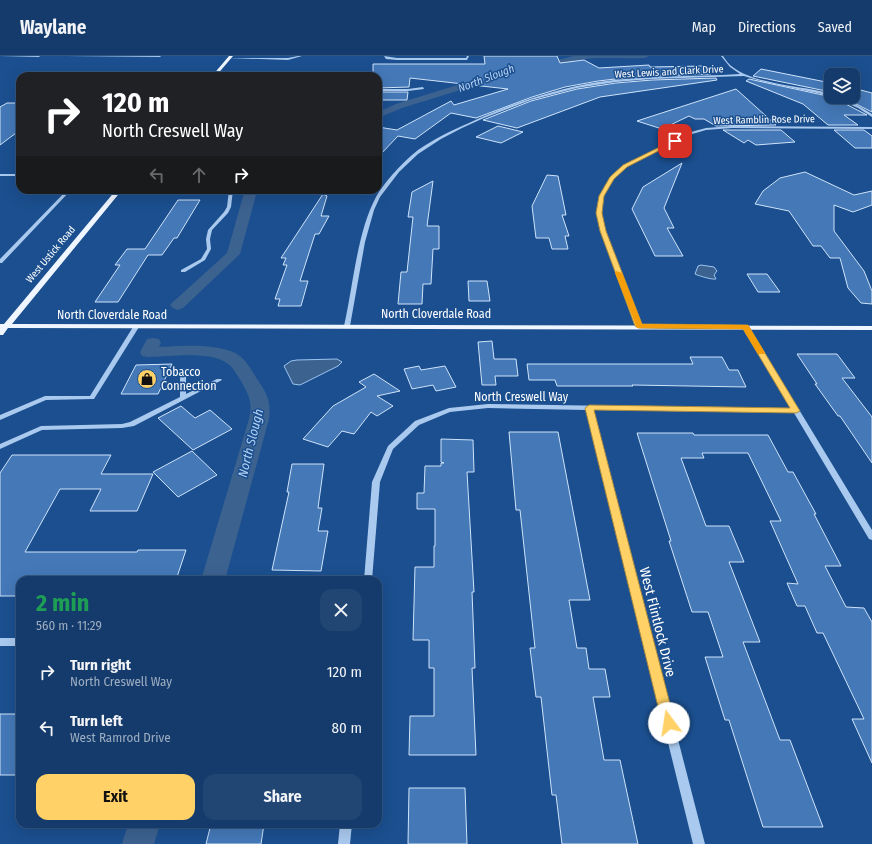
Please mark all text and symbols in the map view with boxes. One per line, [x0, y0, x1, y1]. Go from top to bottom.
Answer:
text: Waylane [20, 16, 86, 39]
text: Map [692, 19, 716, 36]
text: Directions [738, 19, 796, 36]
text: Saved [818, 19, 852, 36]
water label: North Slough [456, 62, 516, 95]
street label: West Lewis and Clark Drive [614, 63, 724, 81]
map controls [824, 68, 860, 104]
button: layers [824, 68, 860, 104]
text: 120 m [102, 86, 169, 119]
icon: right [36, 88, 88, 140]
street label: West Ramblin Rose Drive [713, 113, 815, 127]
text: North Creswell Way [102, 120, 243, 142]
pin [658, 124, 692, 158]
icon: arrive [664, 130, 686, 152]
icon: left [146, 164, 168, 186]
icon: ahead [188, 164, 210, 186]
icon: right [230, 164, 252, 186]
street label: West Ustick Road [24, 224, 78, 285]
street label: North Cloverdale Road [381, 307, 491, 321]
street label: North Cloverdale Road [57, 308, 167, 322]
place label: Tobacco Connection [161, 365, 216, 393]
shop icon: Tobacco Connection [136, 368, 158, 390]
street label: North Creswell Way [474, 390, 569, 404]
water label: North Slough [235, 407, 266, 479]
street label: West Flintlock Drive [636, 565, 679, 679]
text: 2 min [36, 589, 89, 617]
button: close [320, 589, 362, 631]
text: 560 m · 11:29 [36, 618, 102, 633]
text: Turn right [70, 656, 131, 674]
icon: right [36, 661, 58, 683]
text: 120 m [327, 663, 362, 681]
text: North Creswell Way [70, 674, 172, 689]
position arrow [648, 702, 690, 744]
text: Turn left [70, 712, 123, 730]
icon: left [36, 717, 58, 739]
text: 80 m [332, 719, 362, 737]
text: West Ramrod Drive [70, 730, 171, 745]
button: Exit [36, 774, 195, 820]
button: Share [203, 774, 362, 820]

